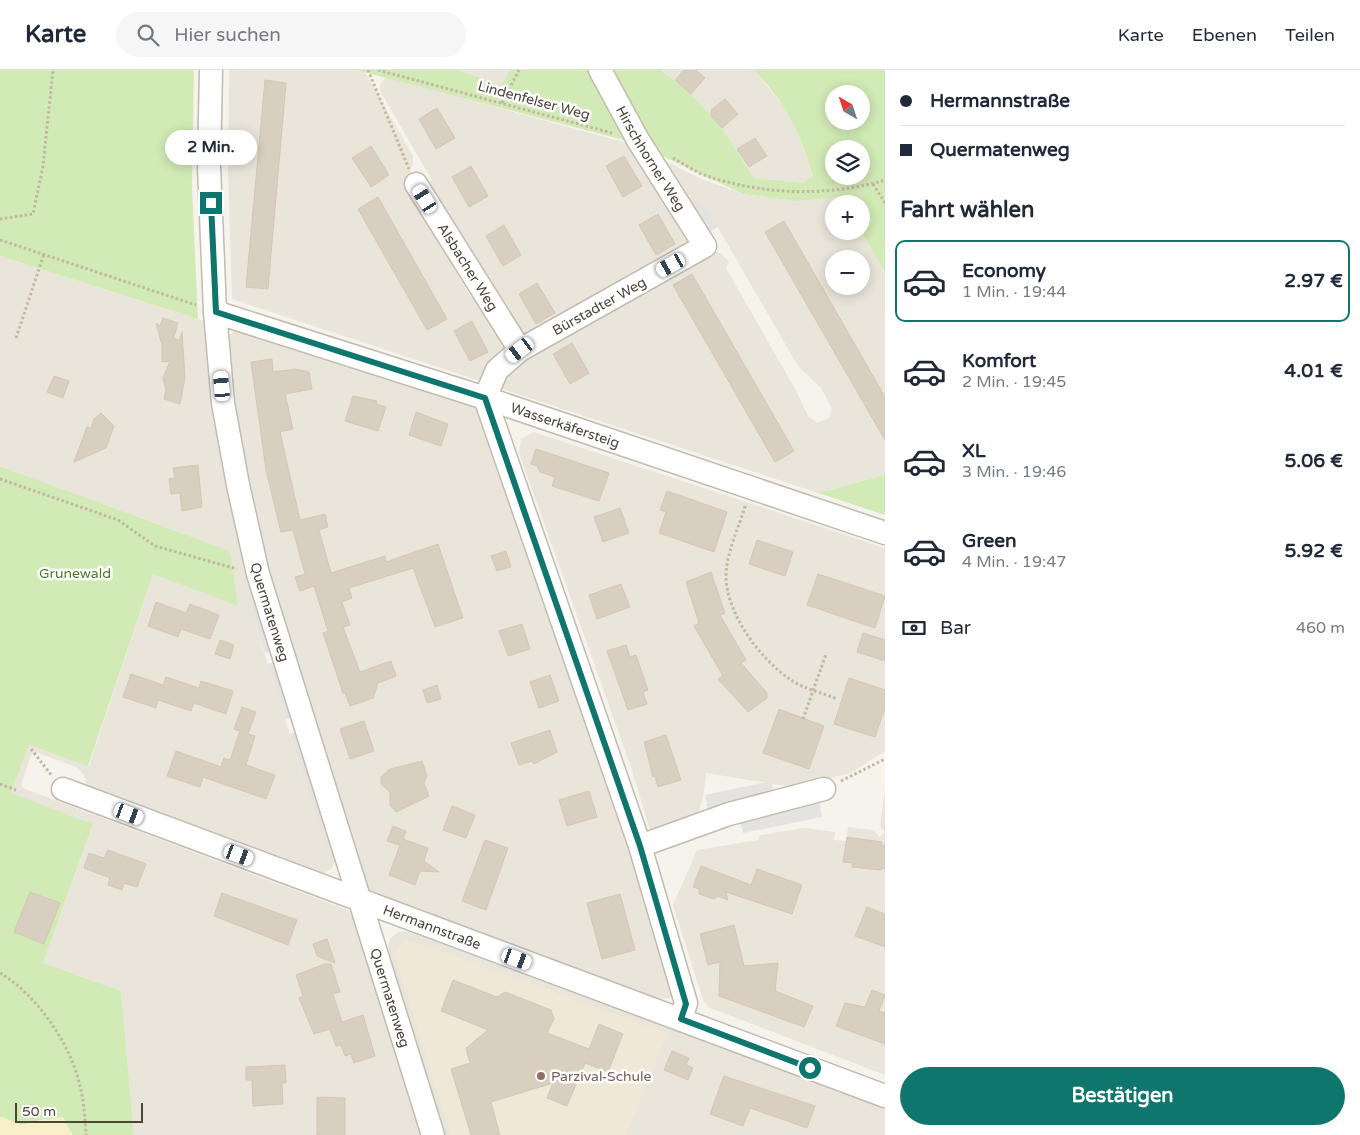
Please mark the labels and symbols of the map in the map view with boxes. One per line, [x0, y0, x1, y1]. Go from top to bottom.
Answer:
street label: Lindenfelser Weg [476, 77, 592, 124]
north arrow [825, 85, 870, 130]
street label: Hirschhorner Weg [612, 103, 689, 215]
callout: 2 Min. [165, 131, 257, 166]
car [410, 182, 439, 216]
route end [200, 192, 222, 214]
street label: Alsbacher Weg [434, 220, 502, 314]
car [654, 251, 687, 279]
street label: Bürstadter Weg [549, 274, 649, 339]
car [503, 335, 536, 365]
car [213, 370, 230, 402]
street label: Wasserkäfersteig [508, 399, 622, 452]
street label: Quermatenweg [247, 561, 293, 664]
park label: Grunewald [39, 565, 111, 582]
car [112, 802, 145, 826]
car [222, 843, 255, 867]
street label: Hermannstraße [381, 901, 483, 953]
street label: Quermatenweg [366, 946, 413, 1050]
car [500, 947, 533, 971]
route start [799, 1057, 821, 1079]
place label: Parzival-Schule [551, 1068, 652, 1085]
marker: Parzival-Schule [535, 1070, 547, 1082]
scale bar [15, 1100, 142, 1123]

